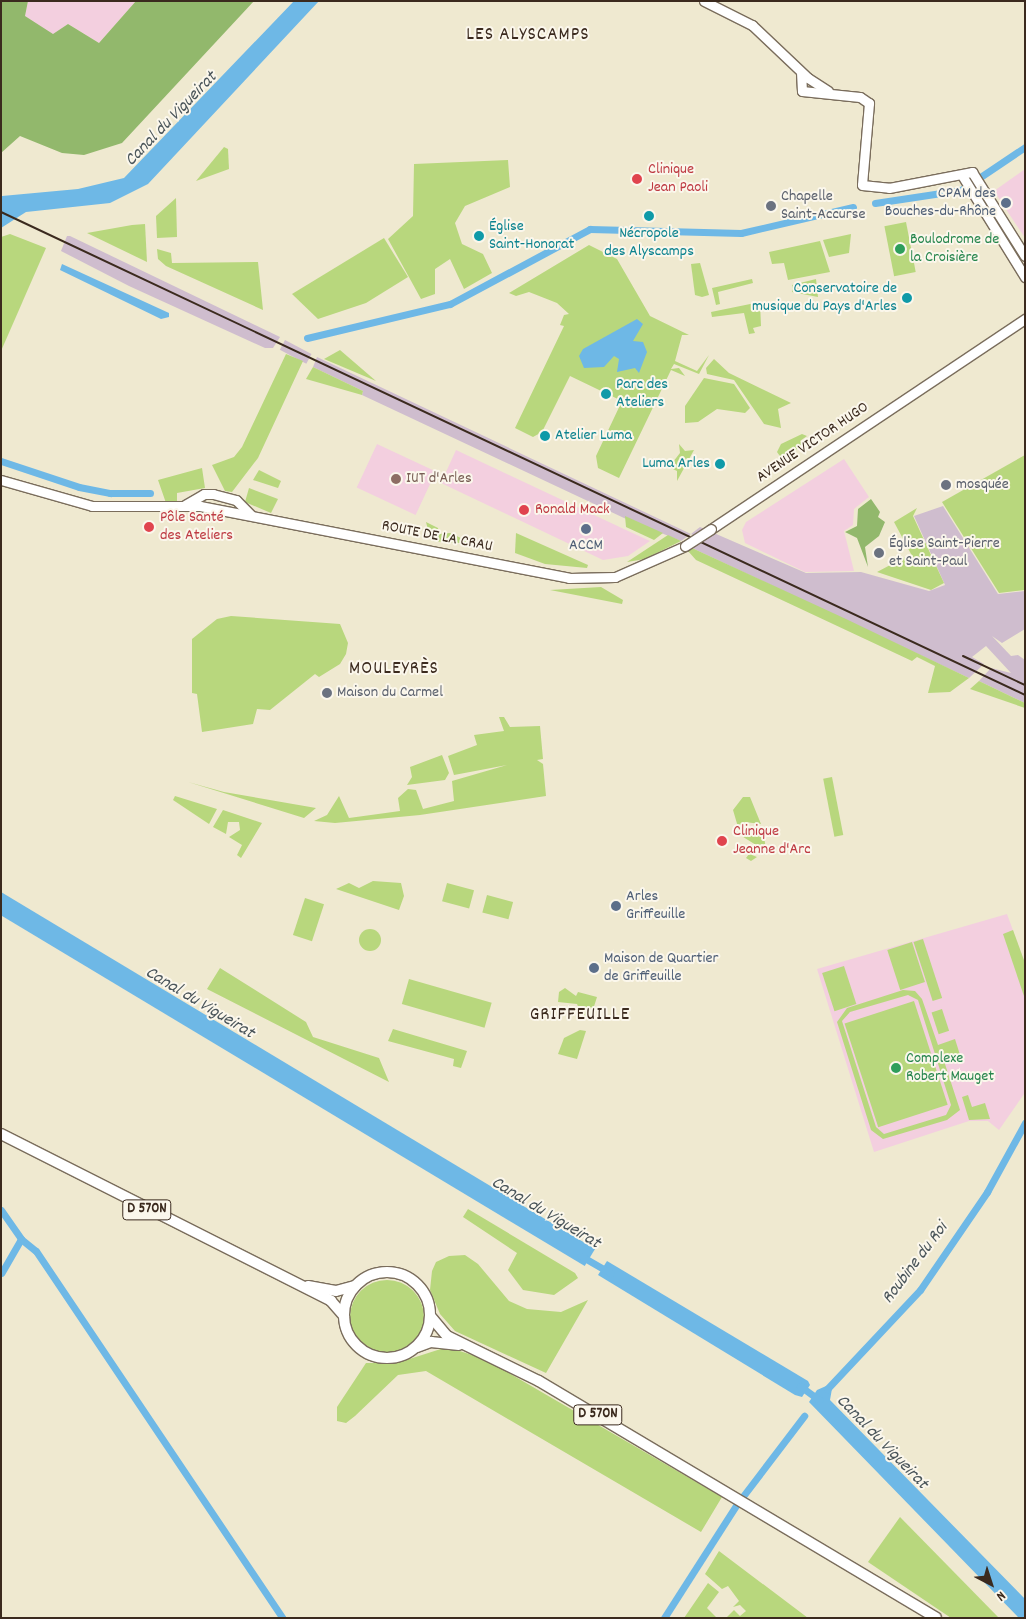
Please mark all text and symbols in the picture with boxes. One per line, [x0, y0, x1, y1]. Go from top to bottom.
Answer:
district label: LES ALYSCAMPS [465, 25, 591, 47]
water label: Canal du Vigueirat [121, 68, 223, 172]
place label: Clinique Jean Paoli [648, 160, 708, 198]
marker: Clinique Jean Paoli [630, 172, 644, 186]
place label: CPAM des Bouches-du-Rhône [885, 184, 996, 222]
place label: Chapelle Saint-Accurse [781, 187, 865, 225]
marker: CPAM des Bouches-du-Rhône [1000, 197, 1012, 209]
marker: Chapelle Saint-Accurse [765, 200, 777, 212]
marker: Nécropole des Alyscamps [643, 210, 655, 222]
place label: Église Saint-Honorat [489, 217, 574, 255]
place label: Nécropole des Alyscamps [604, 224, 694, 262]
marker: Église Saint-Honorat [473, 230, 485, 242]
place label: Boulodrome de la Croisière [910, 230, 999, 268]
marker: Boulodrome de la Croisière [894, 243, 906, 255]
place label: Conservatoire de musique du Pays d'Arles [752, 279, 897, 317]
marker: Conservatoire de musique du Pays d'Arles [901, 292, 913, 304]
place label: Parc des Ateliers [616, 375, 668, 413]
marker: Parc des Ateliers [600, 388, 612, 400]
street label: AVENUE VICTOR HUGO [753, 398, 873, 488]
place label: Atelier Luma [555, 426, 632, 446]
marker: Atelier Luma [539, 430, 551, 442]
place label: Luma Arles [642, 454, 710, 474]
marker: Luma Arles [714, 458, 726, 470]
place label: IUT d'Arles [406, 469, 472, 489]
marker: IUT d'Arles [390, 473, 402, 485]
place label: mosquée [956, 475, 1009, 495]
marker: mosquée [940, 479, 952, 491]
place label: Ronald Mack [535, 500, 610, 520]
marker: Ronald Mack [517, 503, 531, 517]
place label: Pôle Santé des Ateliers [160, 508, 233, 546]
street label: ROUTE DE LA CRAU [380, 517, 494, 557]
marker: Pôle Santé des Ateliers [142, 520, 156, 534]
marker: ACCM [580, 523, 592, 535]
place label: Église Saint-Pierre et Saint-Paul [889, 534, 1000, 572]
place label: ACCM [569, 536, 603, 556]
marker: Église Saint-Pierre et Saint-Paul [873, 547, 885, 559]
district label: MOULEYRÈS [348, 659, 440, 681]
place label: Maison du Carmel [337, 683, 443, 703]
marker: Maison du Carmel [321, 687, 333, 699]
place label: Clinique Jeanne d'Arc [733, 822, 811, 860]
marker: Clinique Jeanne d'Arc [715, 834, 729, 848]
place label: Arles Griffeuille [626, 887, 685, 925]
marker: Arles Griffeuille [610, 900, 622, 912]
place label: Maison de Quartier de Griffeuille [604, 949, 718, 987]
marker: Maison de Quartier de Griffeuille [588, 962, 600, 974]
water label: Canal du Vigueirat [141, 963, 257, 1045]
district label: GRIFFEUILLE [528, 1005, 632, 1027]
place label: Complexe Robert Mauget [906, 1049, 994, 1087]
marker: Complexe Robert Mauget [890, 1062, 902, 1074]
water label: Canal du Vigueirat [487, 1173, 603, 1255]
road number: D 570N [122, 1198, 172, 1222]
water label: Roubine du Roi [878, 1219, 954, 1309]
water label: Canal du Vigueirat [830, 1391, 932, 1495]
road number: D 570N [573, 1402, 623, 1428]
north arrow [966, 1559, 1016, 1609]
text: N [992, 1586, 1010, 1605]

